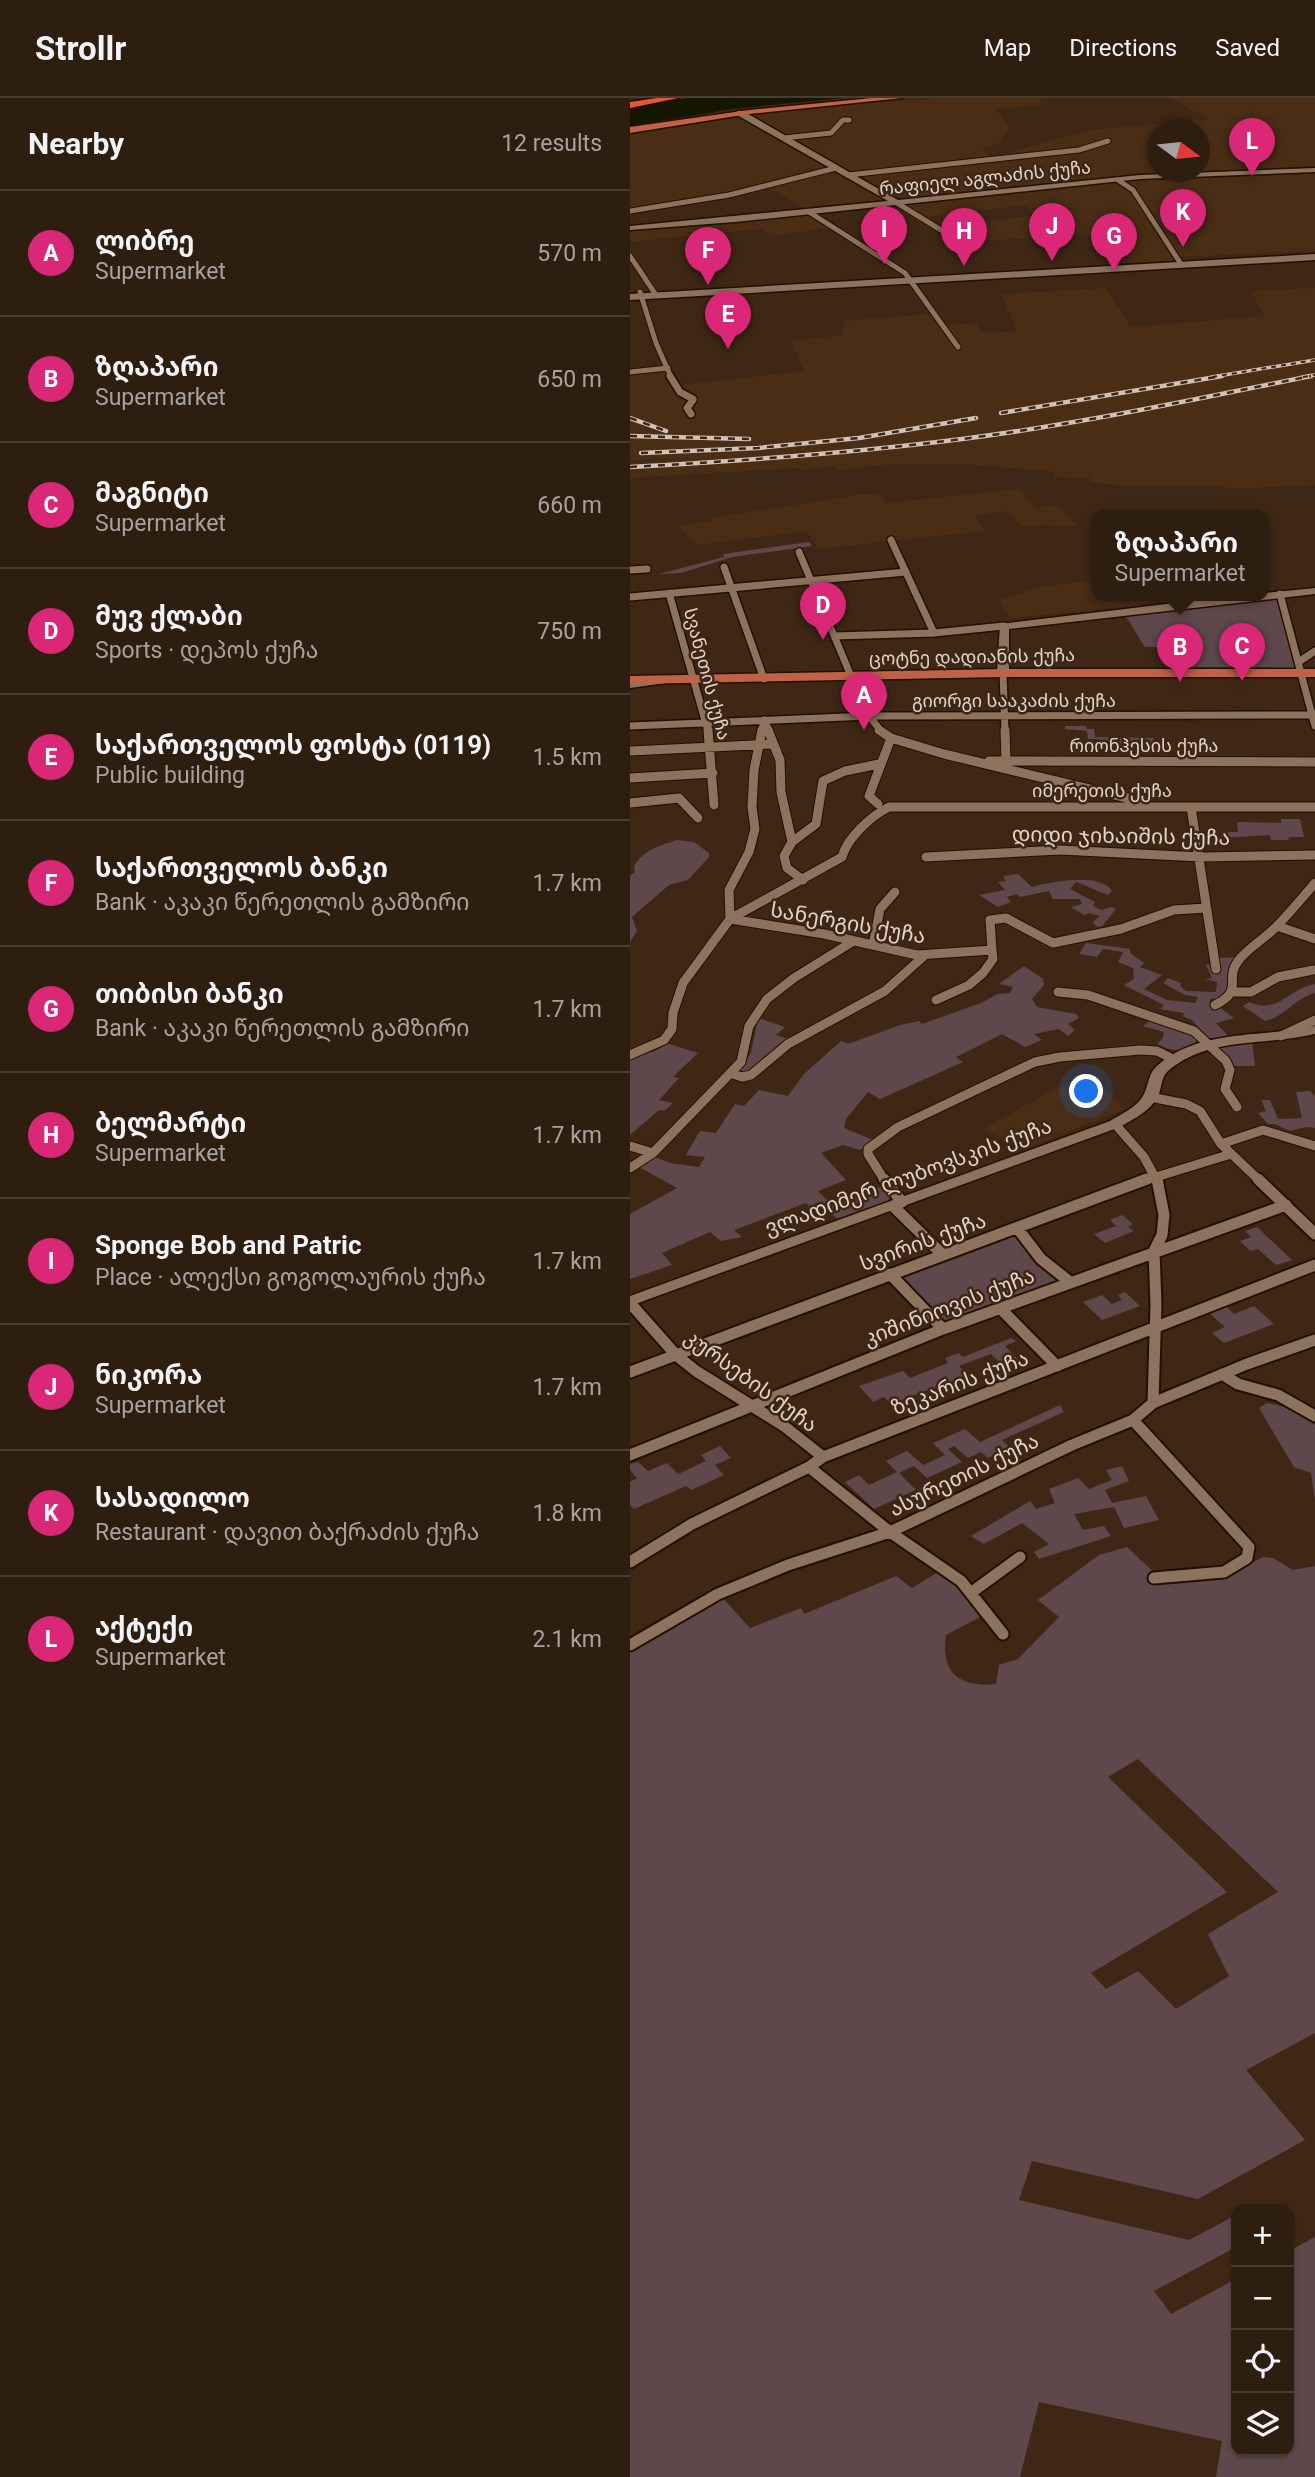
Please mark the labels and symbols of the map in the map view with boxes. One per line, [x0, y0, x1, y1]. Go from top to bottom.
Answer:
pin: L [1229, 118, 1275, 176]
north arrow [1147, 119, 1210, 182]
street label: რაფიელ აგლაძის ქუჩა [878, 156, 1092, 200]
pin: K [1160, 189, 1206, 247]
pin: J [1029, 203, 1075, 261]
pin: I [861, 206, 907, 264]
pin: H [941, 208, 987, 266]
pin: G [1091, 213, 1137, 271]
pin: F [685, 227, 731, 285]
pin: E [705, 291, 751, 349]
pin: D [800, 582, 846, 640]
street label: სვანეთის ქუჩა [679, 606, 735, 742]
pin: C [1219, 623, 1265, 681]
pin: B [1157, 624, 1203, 682]
street label: ცოტნე დადიანის ქუჩა [869, 644, 1075, 670]
pin: A [841, 672, 887, 730]
street label: გიორგი სააკაძის ქუჩა [912, 690, 1116, 712]
street label: რიონჰესის ქუჩა [1069, 735, 1219, 757]
street label: იმერეთის ქუჩა [1032, 780, 1172, 802]
street label: დიდი ჯიხაიშის ქუჩა [1012, 822, 1230, 851]
street label: სანერგის ქუჩა [769, 898, 927, 948]
your location [1069, 1074, 1103, 1108]
street label: ვლადიმერ ლუბოვსკის ქუჩა [761, 1114, 1055, 1241]
street label: სვირის ქუჩა [857, 1208, 989, 1276]
street label: კიშინიოვის ქუჩა [860, 1263, 1038, 1351]
street label: კურსების ქუჩა [680, 1325, 822, 1437]
street label: ზეკარის ქუჩა [888, 1346, 1032, 1420]
street label: ასურეთის ქუჩა [885, 1428, 1043, 1522]

